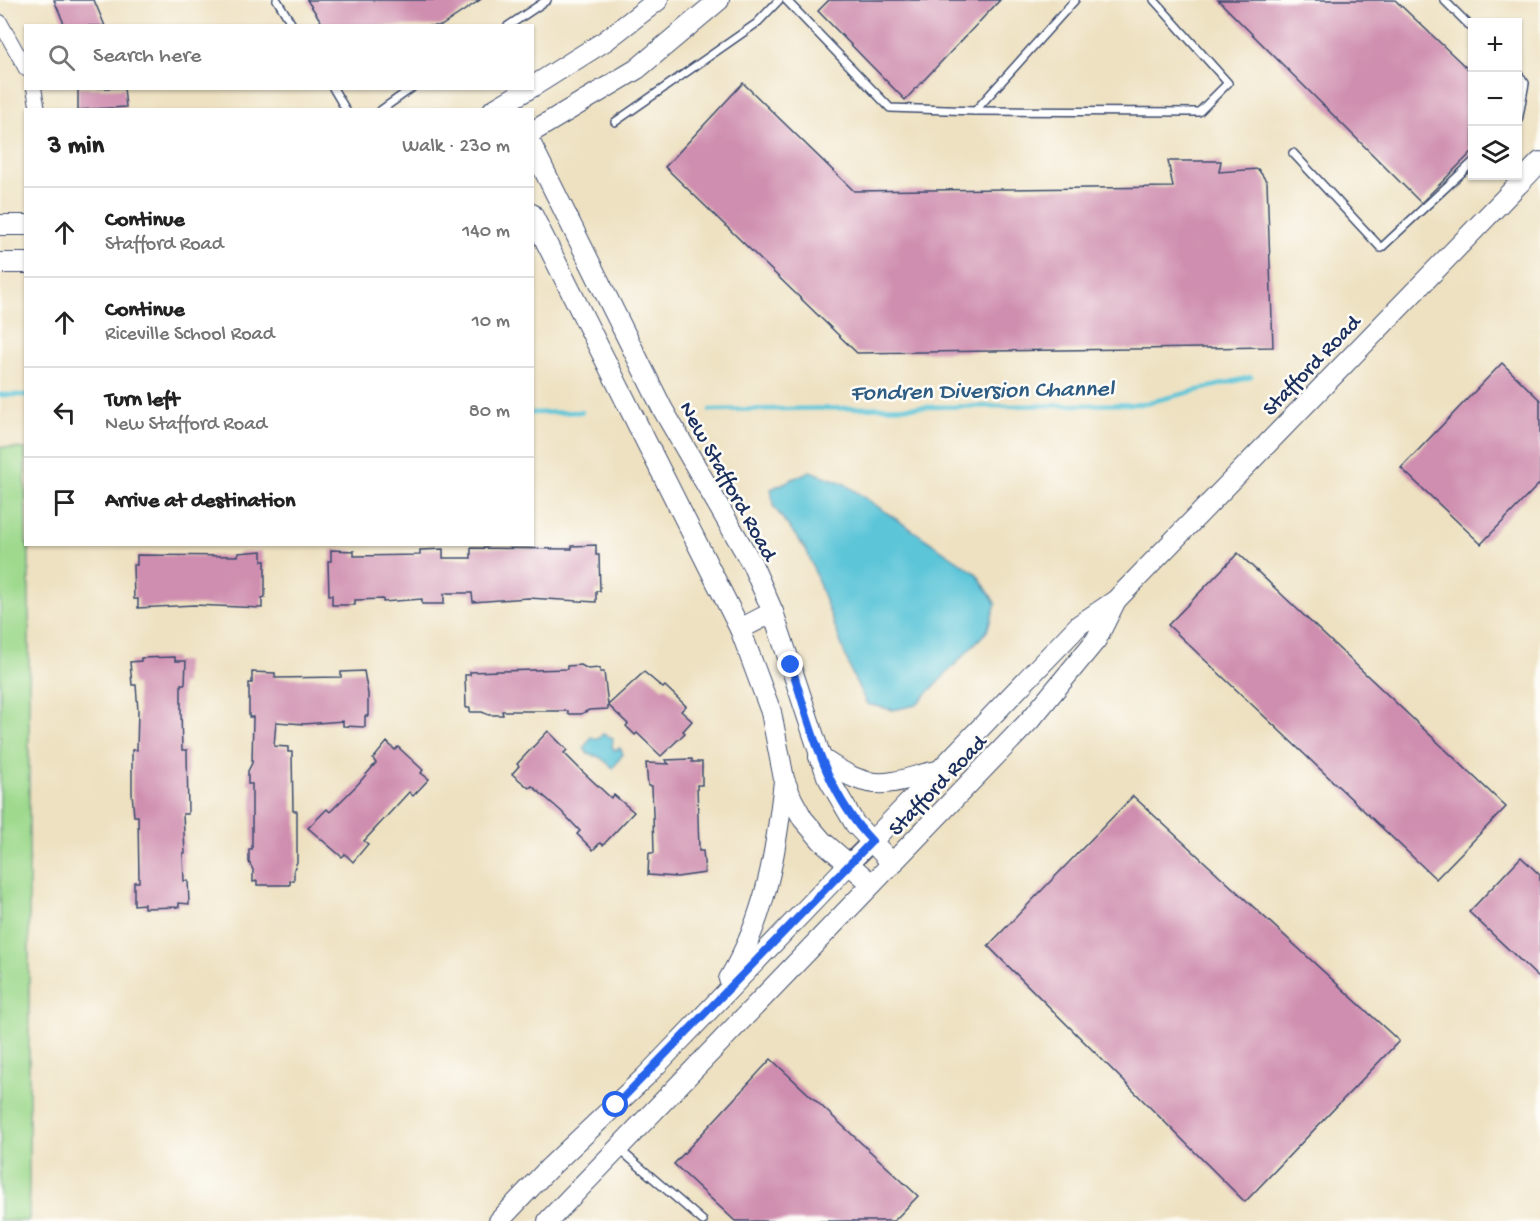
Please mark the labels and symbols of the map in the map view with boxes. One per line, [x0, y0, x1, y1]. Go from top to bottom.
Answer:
street label: Stafford Road [1258, 309, 1369, 423]
water label: Fondren Diversion Channel [850, 376, 1116, 409]
street label: New Stafford Road [672, 398, 782, 568]
route end [777, 651, 803, 677]
street label: Stafford Road [884, 729, 995, 843]
route start [602, 1091, 628, 1117]

